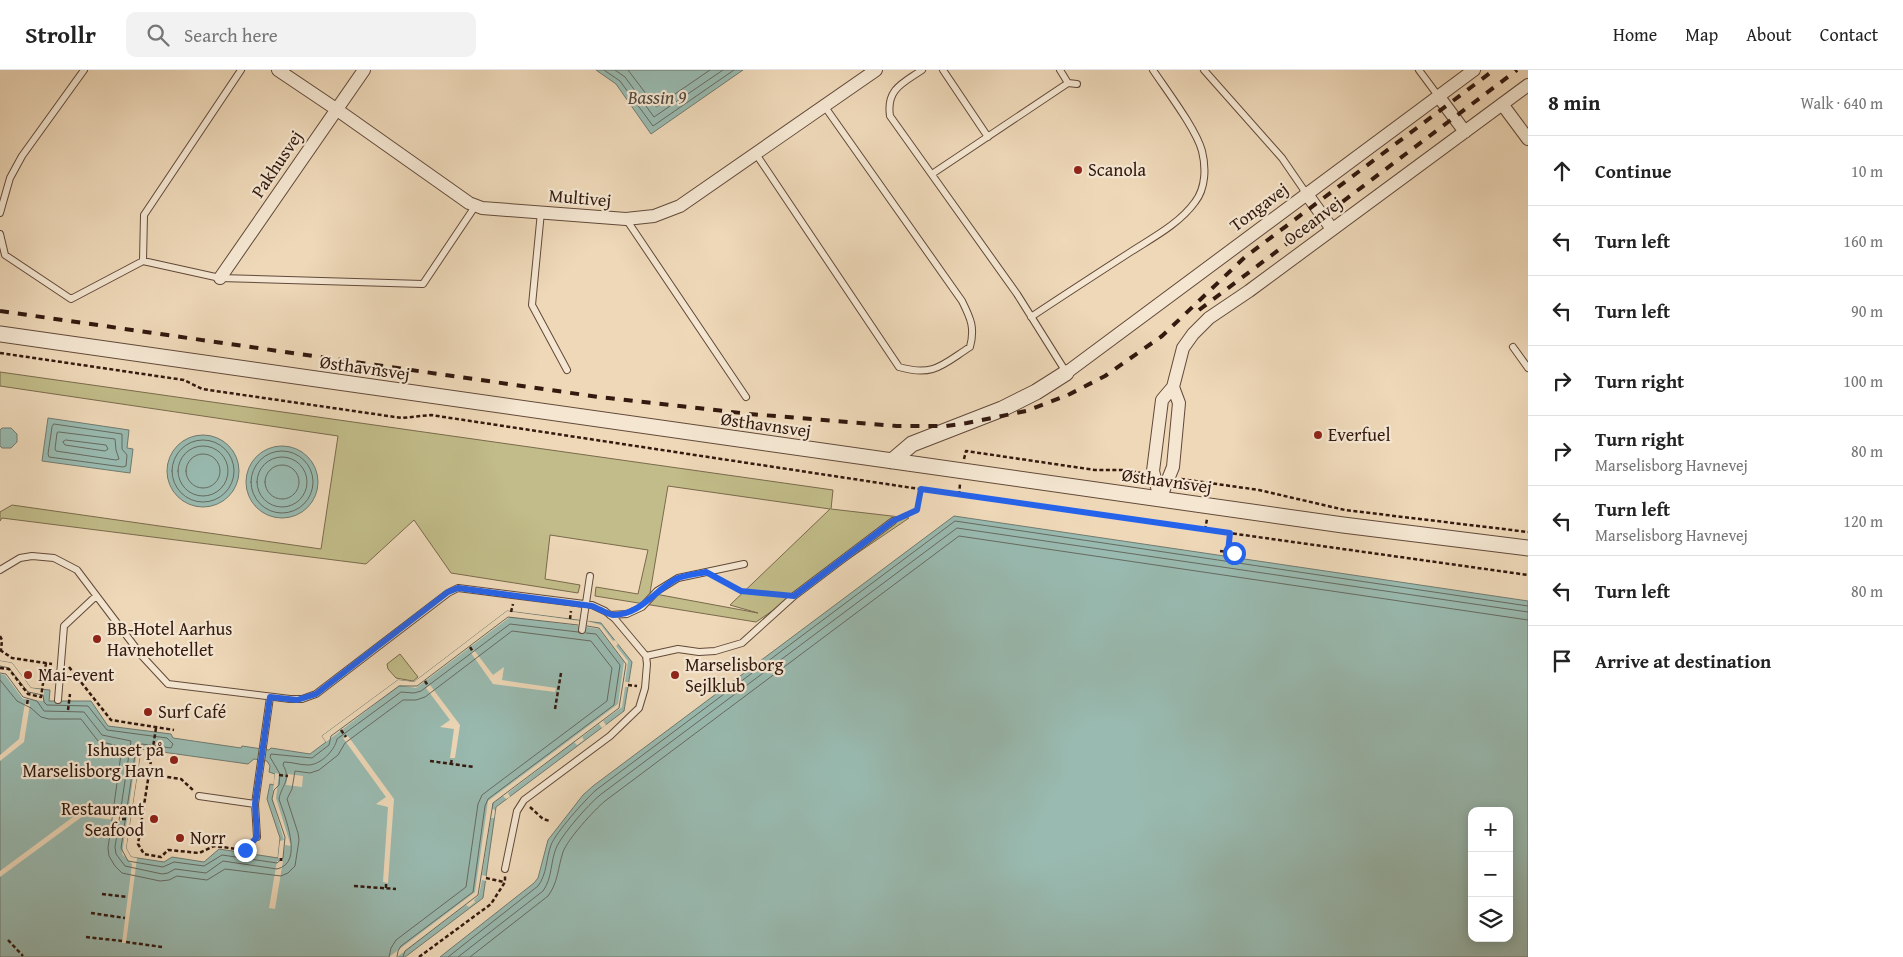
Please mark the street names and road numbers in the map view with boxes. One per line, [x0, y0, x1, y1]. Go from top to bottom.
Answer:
street label: Pakhusvej [244, 125, 309, 203]
street label: Tongavej [1224, 175, 1294, 238]
street label: Multivej [548, 181, 612, 214]
street label: Oceanvej [1278, 189, 1348, 252]
street label: Østhavnsvej [318, 348, 412, 387]
street label: Østhavnsvej [719, 405, 813, 444]
street label: Østhavnsvej [1120, 461, 1214, 500]

